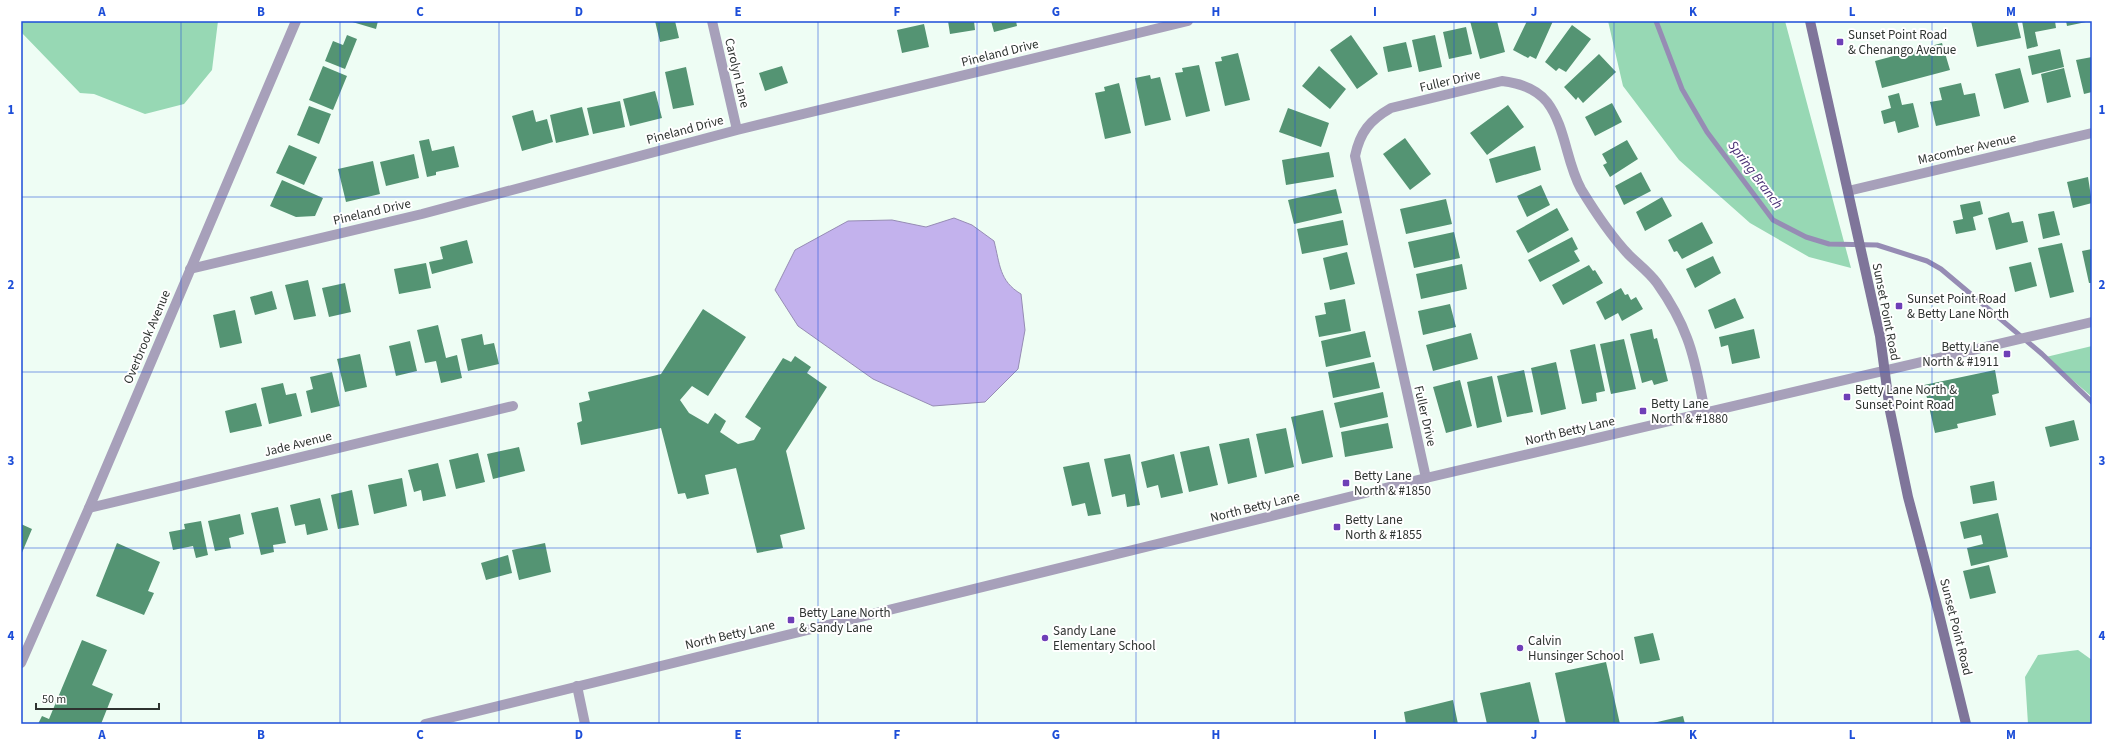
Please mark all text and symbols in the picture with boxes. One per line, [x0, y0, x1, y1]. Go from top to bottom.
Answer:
text: A [97, 3, 106, 21]
text: B [257, 3, 265, 21]
text: C [416, 3, 424, 21]
text: D [575, 3, 583, 21]
text: E [734, 3, 742, 21]
text: F [894, 3, 901, 21]
text: G [1052, 3, 1060, 21]
text: H [1212, 3, 1220, 21]
text: I [1373, 3, 1377, 21]
text: J [1531, 3, 1537, 21]
text: K [1689, 3, 1698, 21]
text: L [1849, 3, 1856, 21]
text: M [2006, 3, 2016, 21]
place label: Sunset Point Road & Chenango Avenue [1848, 26, 1956, 59]
street label: Pineland Drive [959, 35, 1041, 71]
street label: Carolyn Lane [720, 36, 754, 110]
marker: Sunset Point Road & Chenango Avenue [1835, 37, 1845, 47]
street label: Fuller Drive [1418, 65, 1482, 97]
text: 1 [8, 101, 15, 119]
text: 1 [2099, 101, 2106, 119]
street label: Pineland Drive [644, 111, 726, 149]
street label: Macomber Avenue [1916, 129, 2018, 169]
water label: Spring Branch [1723, 137, 1787, 213]
street label: Pineland Drive [331, 194, 413, 230]
street label: Sunset Point Road [1868, 262, 1904, 362]
text: 2 [8, 276, 15, 294]
text: 2 [2099, 276, 2106, 294]
street label: Overbrook Avenue [119, 287, 175, 387]
place label: Sunset Point Road & Betty Lane North [1907, 290, 2009, 323]
marker: Sunset Point Road & Betty Lane North [1894, 301, 1904, 311]
place label: Betty Lane North & #1911 [1922, 338, 1999, 371]
marker: Betty Lane North & #1911 [2002, 349, 2012, 359]
place label: Betty Lane North & Sunset Point Road [1855, 381, 1957, 414]
street label: Fuller Drive [1409, 384, 1441, 448]
marker: Betty Lane North & Sunset Point Road [1842, 392, 1852, 402]
place label: Betty Lane North & #1880 [1651, 395, 1728, 428]
marker: Betty Lane North & #1880 [1638, 406, 1648, 416]
street label: North Betty Lane [1523, 412, 1617, 450]
street label: Jade Avenue [262, 427, 334, 461]
text: 3 [8, 452, 15, 470]
text: 3 [2099, 452, 2106, 470]
place label: Betty Lane North & #1850 [1354, 467, 1431, 500]
marker: Betty Lane North & #1850 [1341, 478, 1351, 488]
street label: North Betty Lane [1208, 487, 1302, 527]
place label: Betty Lane North & #1855 [1345, 511, 1422, 544]
marker: Betty Lane North & #1855 [1332, 522, 1342, 532]
street label: Sunset Point Road [1935, 577, 1977, 677]
place label: Betty Lane North & Sandy Lane [799, 604, 891, 637]
marker: Betty Lane North & Sandy Lane [786, 615, 796, 625]
street label: North Betty Lane [683, 616, 777, 654]
place label: Sandy Lane Elementary School [1053, 622, 1155, 655]
text: 4 [8, 627, 15, 645]
text: 4 [2099, 627, 2106, 645]
place label: Calvin Hunsinger School [1528, 632, 1624, 665]
marker: Sandy Lane Elementary School [1040, 633, 1050, 643]
marker: Calvin Hunsinger School [1515, 643, 1525, 653]
scale bar [36, 685, 159, 711]
text: 50 m [42, 691, 66, 708]
text: A [97, 726, 106, 744]
text: B [257, 726, 265, 744]
text: C [416, 726, 424, 744]
text: D [575, 726, 583, 744]
text: E [734, 726, 742, 744]
text: F [894, 726, 901, 744]
text: G [1052, 726, 1060, 744]
text: H [1212, 726, 1220, 744]
text: I [1373, 726, 1377, 744]
text: J [1531, 726, 1537, 744]
text: K [1689, 726, 1698, 744]
text: L [1849, 726, 1856, 744]
text: M [2006, 726, 2016, 744]

